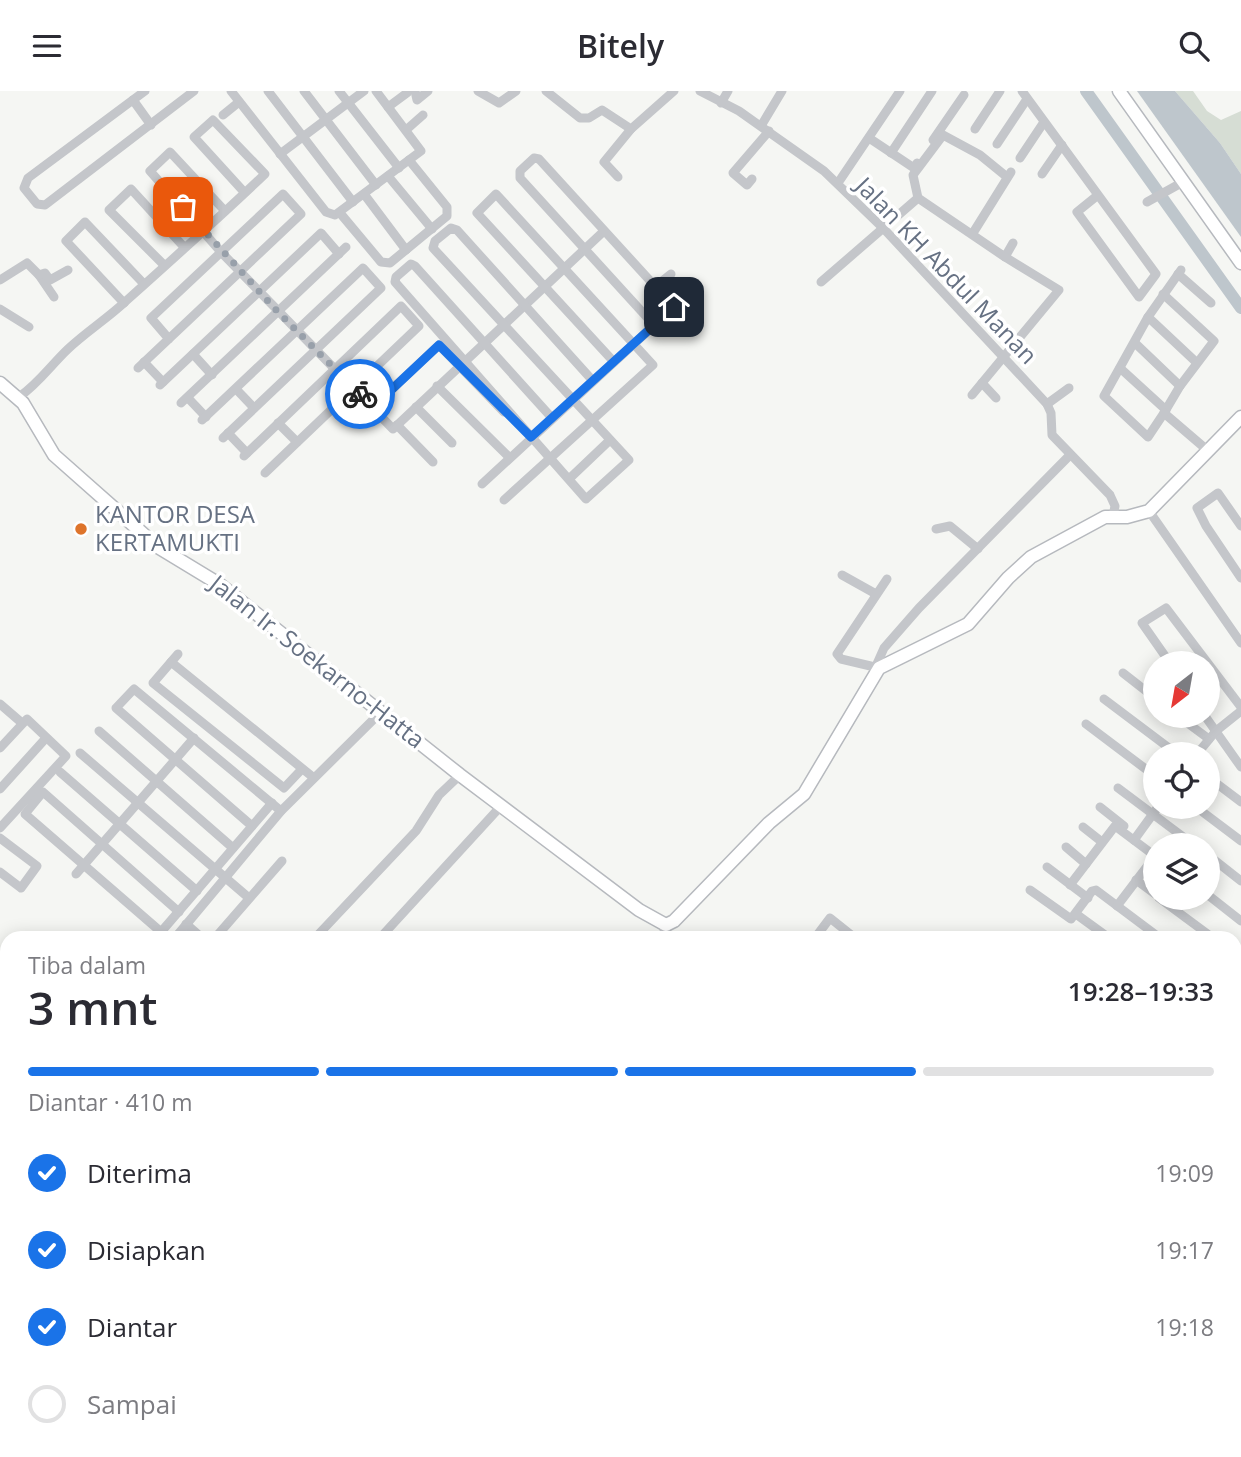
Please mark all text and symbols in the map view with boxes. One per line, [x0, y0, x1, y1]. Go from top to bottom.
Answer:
text: Bitely [577, 24, 664, 67]
icon: menu [28, 27, 66, 65]
icon: search [1175, 27, 1213, 65]
street label: Jalan KH Abdul Manan [848, 168, 1045, 371]
pin [153, 177, 213, 237]
icon: bag [164, 188, 202, 226]
pin [644, 277, 704, 337]
icon: home [655, 288, 693, 326]
courier [325, 359, 395, 429]
icon: bike [341, 375, 379, 413]
place label: KANTOR DESA KERTAMUKTI [95, 497, 256, 558]
marker: KANTOR DESA KERTAMUKTI [73, 521, 89, 537]
street label: Jalan Ir. Soekarno-Hatta [202, 565, 432, 755]
north arrow [1143, 651, 1220, 728]
map controls [1143, 651, 1220, 910]
button: locate [1143, 742, 1220, 819]
button: layers [1143, 833, 1220, 910]
text: Tiba dalam [28, 949, 146, 981]
text: 19:28–19:33 [1068, 973, 1214, 1009]
text: 3 mnt [28, 976, 158, 1038]
text: Diantar · 410 m [28, 1086, 192, 1118]
icon: check [28, 1154, 66, 1192]
text: Diterima [87, 1155, 192, 1191]
text: 19:09 [1155, 1157, 1214, 1189]
icon: check [28, 1231, 66, 1269]
text: Disiapkan [87, 1232, 206, 1268]
text: 19:17 [1155, 1234, 1214, 1266]
icon: check [28, 1308, 66, 1346]
text: Diantar [87, 1309, 177, 1345]
text: 19:18 [1155, 1311, 1214, 1343]
text: Sampai [87, 1386, 177, 1422]

